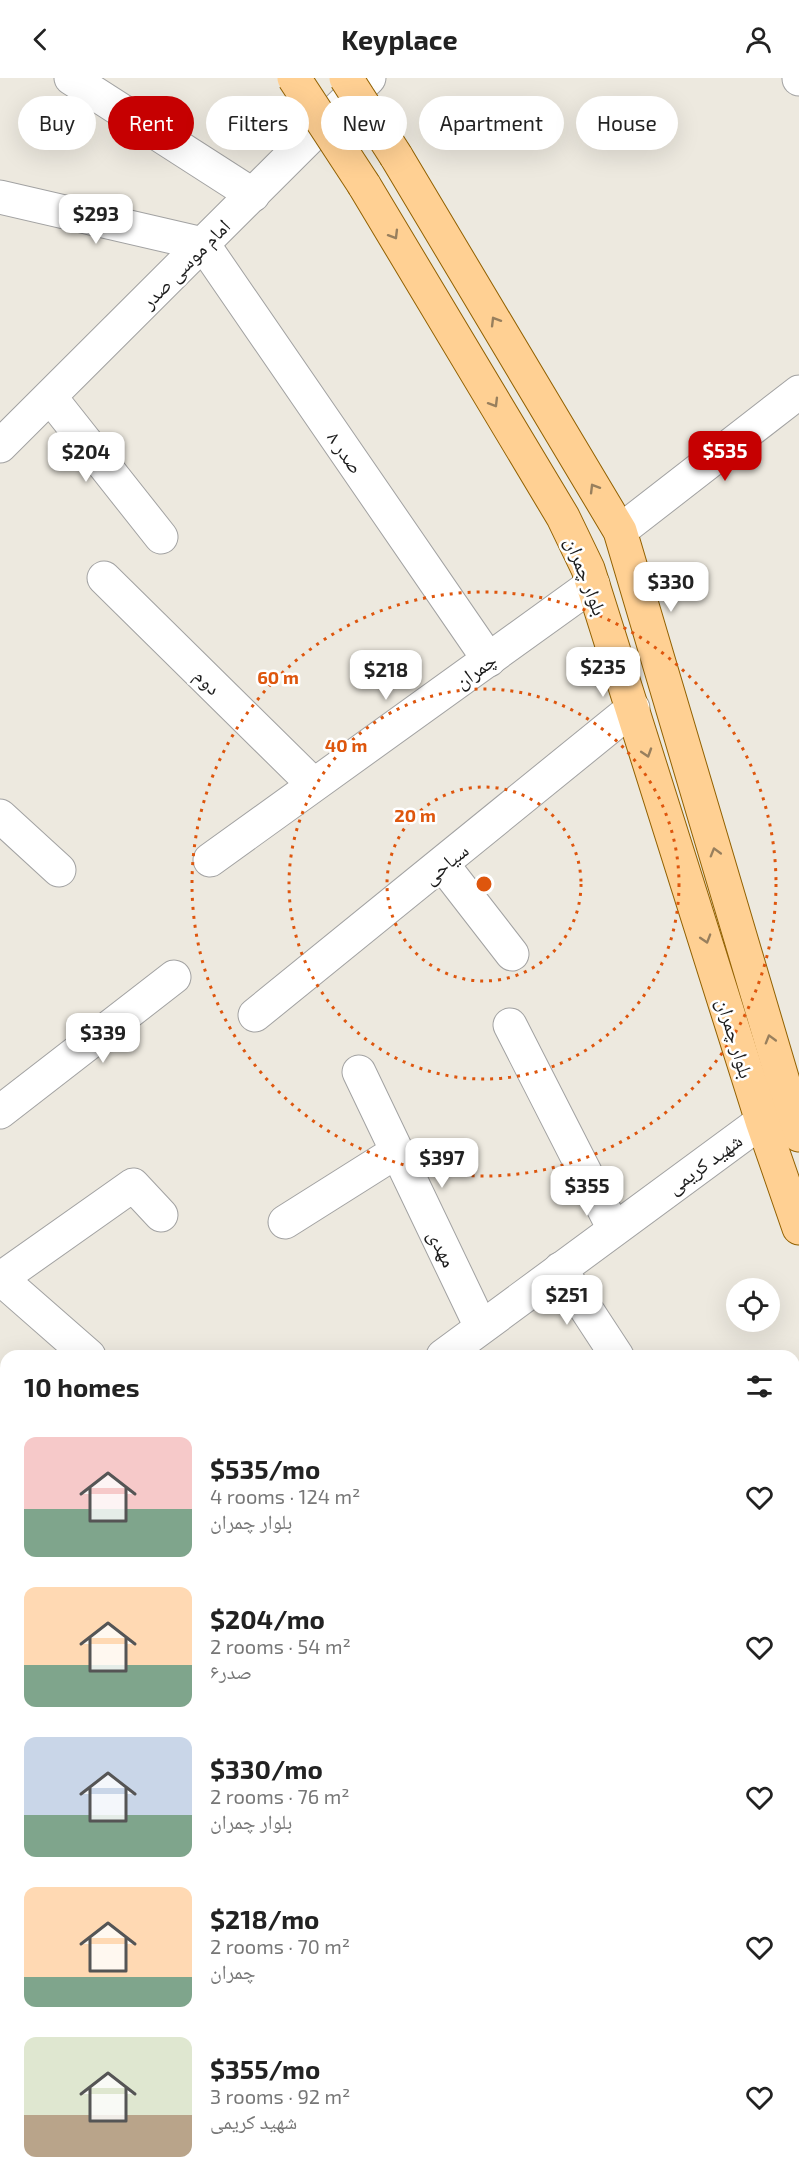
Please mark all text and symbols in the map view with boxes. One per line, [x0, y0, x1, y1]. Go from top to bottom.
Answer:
icon: back [24, 23, 57, 56]
text: Keyplace [341, 23, 458, 55]
icon: person [742, 23, 775, 56]
chip: Buy [18, 96, 96, 150]
chip: Rent [108, 96, 194, 150]
chip: Filters [206, 96, 309, 150]
chip: New [321, 96, 407, 150]
chip: Apartment [419, 96, 564, 150]
chip: House [576, 96, 678, 150]
pin: $293 [60, 194, 132, 245]
text: $293 [73, 201, 119, 225]
street label: امام موسی صدر [135, 214, 237, 315]
one-way arrow [387, 229, 399, 239]
one-way arrow [490, 317, 502, 327]
one-way arrow [487, 397, 499, 407]
street label: صدر ۸ [323, 426, 369, 478]
pin: $535 [689, 431, 761, 482]
pin: $204 [50, 432, 122, 483]
text: $535 [702, 438, 748, 462]
text: $204 [62, 439, 110, 463]
one-way arrow [590, 484, 602, 494]
street label: بلوار چمران [560, 533, 613, 619]
pin: $330 [635, 562, 707, 613]
text: $330 [648, 569, 694, 593]
street label: چمران [449, 647, 501, 694]
pin: $235 [567, 647, 639, 698]
pin: $218 [350, 650, 422, 701]
text: $235 [580, 654, 626, 678]
text: $218 [364, 657, 408, 681]
street label: دوم [188, 663, 226, 701]
text: 60 m [257, 666, 299, 688]
text: 40 m [325, 734, 367, 756]
one-way arrow [640, 747, 652, 758]
text: 20 m [394, 804, 436, 826]
street label: سیاحی [417, 837, 473, 889]
one-way arrow [710, 847, 722, 858]
centre of rings [474, 874, 494, 894]
one-way arrow [699, 933, 711, 944]
street label: بلوار چمران [712, 995, 759, 1081]
pin: $339 [67, 1013, 139, 1064]
text: $339 [80, 1020, 126, 1044]
one-way arrow [765, 1034, 777, 1044]
street label: شهید کریمی [662, 1128, 747, 1199]
pin: $397 [406, 1138, 478, 1189]
text: $397 [419, 1145, 465, 1169]
pin: $355 [551, 1166, 623, 1217]
text: $355 [564, 1173, 610, 1197]
street label: مهدی [423, 1225, 462, 1271]
pin: $251 [531, 1275, 603, 1326]
map controls [726, 1278, 780, 1332]
button: locate [726, 1278, 780, 1332]
text: $251 [546, 1282, 588, 1306]
icon: filters [743, 1370, 776, 1403]
text: 10 homes [24, 1371, 140, 1402]
text: $535/mo [210, 1453, 320, 1484]
icon: home [72, 1461, 144, 1533]
icon: heart [743, 1481, 776, 1514]
text: 4 rooms · 124 m² [210, 1484, 360, 1508]
text: بلوار چمران [210, 1509, 292, 1533]
text: $204/mo [210, 1603, 325, 1634]
icon: home [72, 1611, 144, 1683]
icon: heart [743, 1631, 776, 1664]
text: 2 rooms · 54 m² [210, 1634, 351, 1658]
text: صدر۶ [210, 1659, 252, 1683]
text: $330/mo [210, 1753, 323, 1784]
icon: home [72, 1761, 144, 1833]
icon: heart [743, 1781, 776, 1814]
text: 2 rooms · 76 m² [210, 1784, 349, 1808]
text: بلوار چمران [210, 1809, 292, 1833]
text: $218/mo [210, 1903, 319, 1934]
icon: home [72, 1911, 144, 1983]
icon: heart [743, 1931, 776, 1964]
text: 2 rooms · 70 m² [210, 1934, 350, 1958]
text: چمران [210, 1959, 256, 1983]
text: $355/mo [210, 2053, 320, 2084]
icon: home [72, 2061, 144, 2133]
icon: heart [743, 2081, 776, 2114]
text: 3 rooms · 92 m² [210, 2084, 350, 2108]
text: شهید کریمی [210, 2109, 297, 2133]

